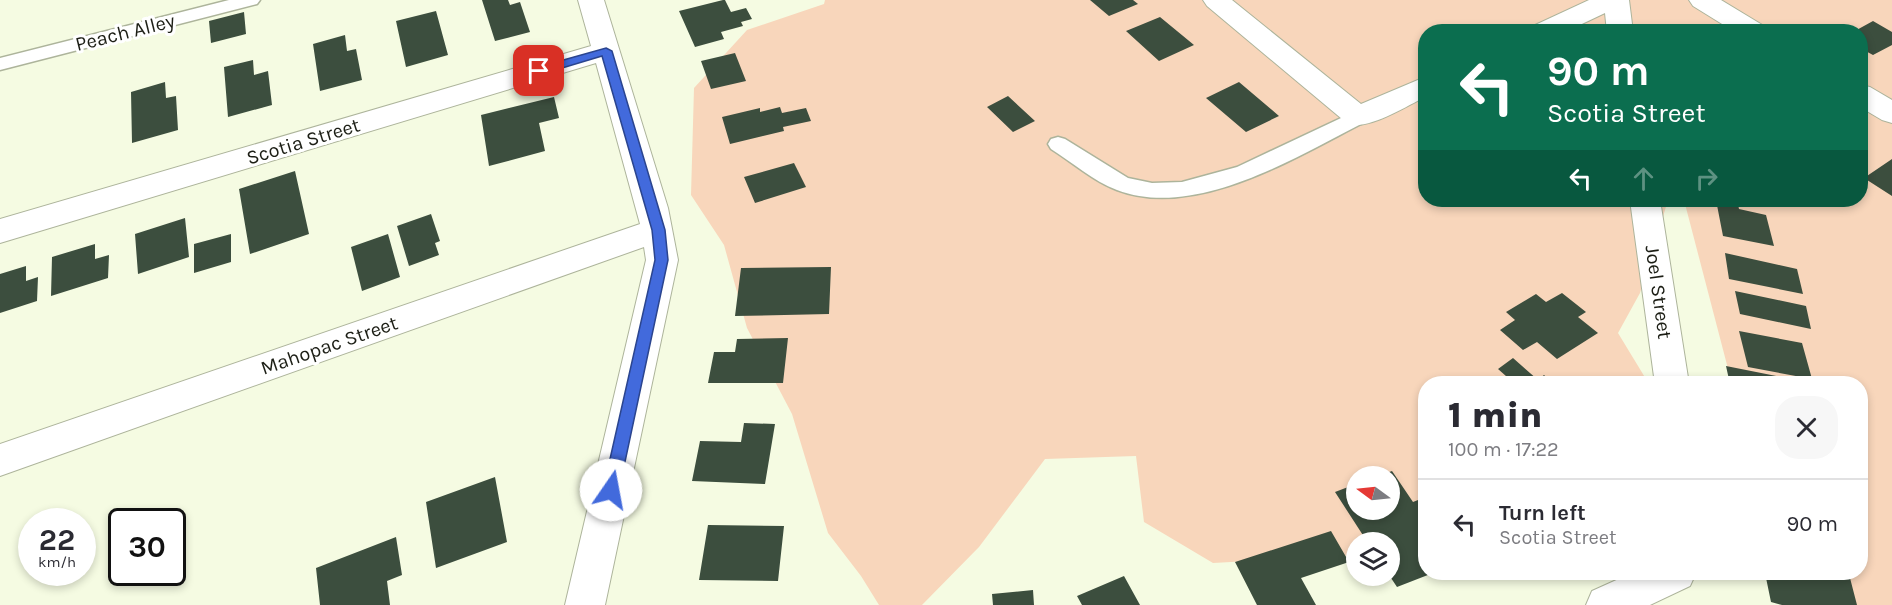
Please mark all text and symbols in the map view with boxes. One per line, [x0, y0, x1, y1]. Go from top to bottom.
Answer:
street label: Peach Alley [73, 9, 177, 56]
pin [513, 45, 564, 96]
text: 90 m [1547, 46, 1650, 96]
icon: left [1448, 48, 1526, 126]
icon: arrive [522, 54, 555, 87]
text: Scotia Street [1547, 97, 1706, 129]
street label: Scotia Street [244, 113, 363, 170]
icon: left [1564, 162, 1597, 195]
icon: ahead [1627, 162, 1660, 195]
icon: right [1690, 162, 1723, 195]
street label: Joel Street [1641, 244, 1677, 341]
street label: Mahopac Street [258, 311, 401, 380]
text: 1 min [1448, 394, 1542, 436]
button: close [1775, 396, 1838, 459]
text: 100 m · 17:22 [1448, 438, 1559, 461]
position arrow [579, 458, 643, 522]
north arrow [1346, 466, 1400, 520]
map controls [1346, 466, 1400, 586]
text: Turn left [1499, 500, 1586, 526]
speed limit sign: 30 [108, 508, 186, 586]
icon: left [1448, 508, 1481, 541]
text: 90 m [1786, 511, 1838, 537]
text: 22 [39, 522, 75, 558]
text: Scotia Street [1499, 526, 1616, 549]
button: layers [1346, 532, 1400, 586]
text: km/h [38, 553, 76, 571]

